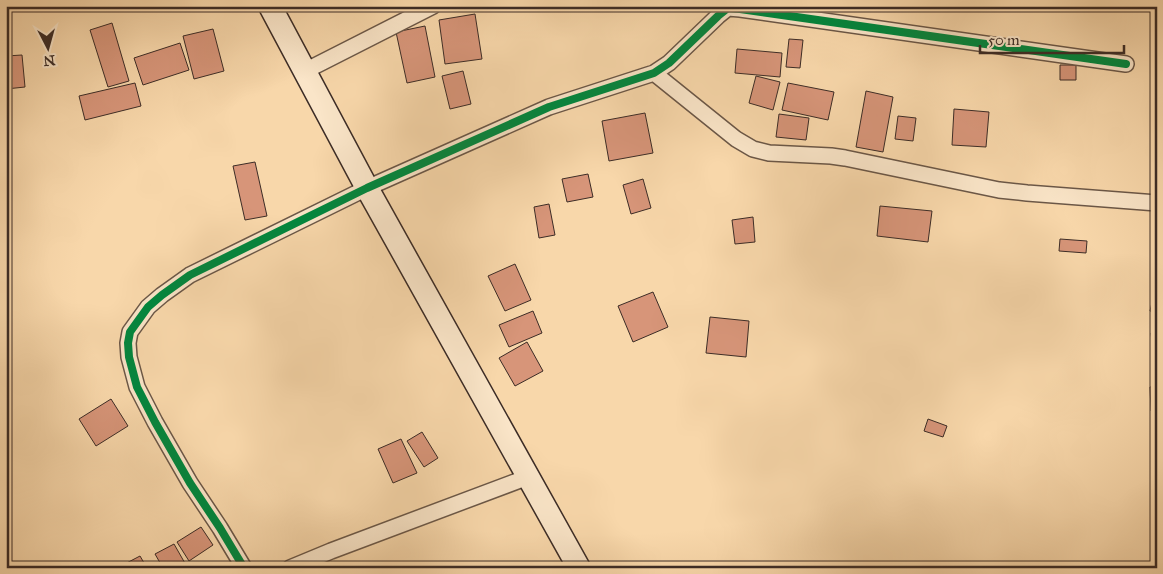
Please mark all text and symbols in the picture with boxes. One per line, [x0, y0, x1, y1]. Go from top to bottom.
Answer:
north arrow [22, 22, 72, 72]
scale bar [980, 22, 1124, 54]
text: 50 m [988, 31, 1020, 49]
text: N [42, 51, 56, 70]

